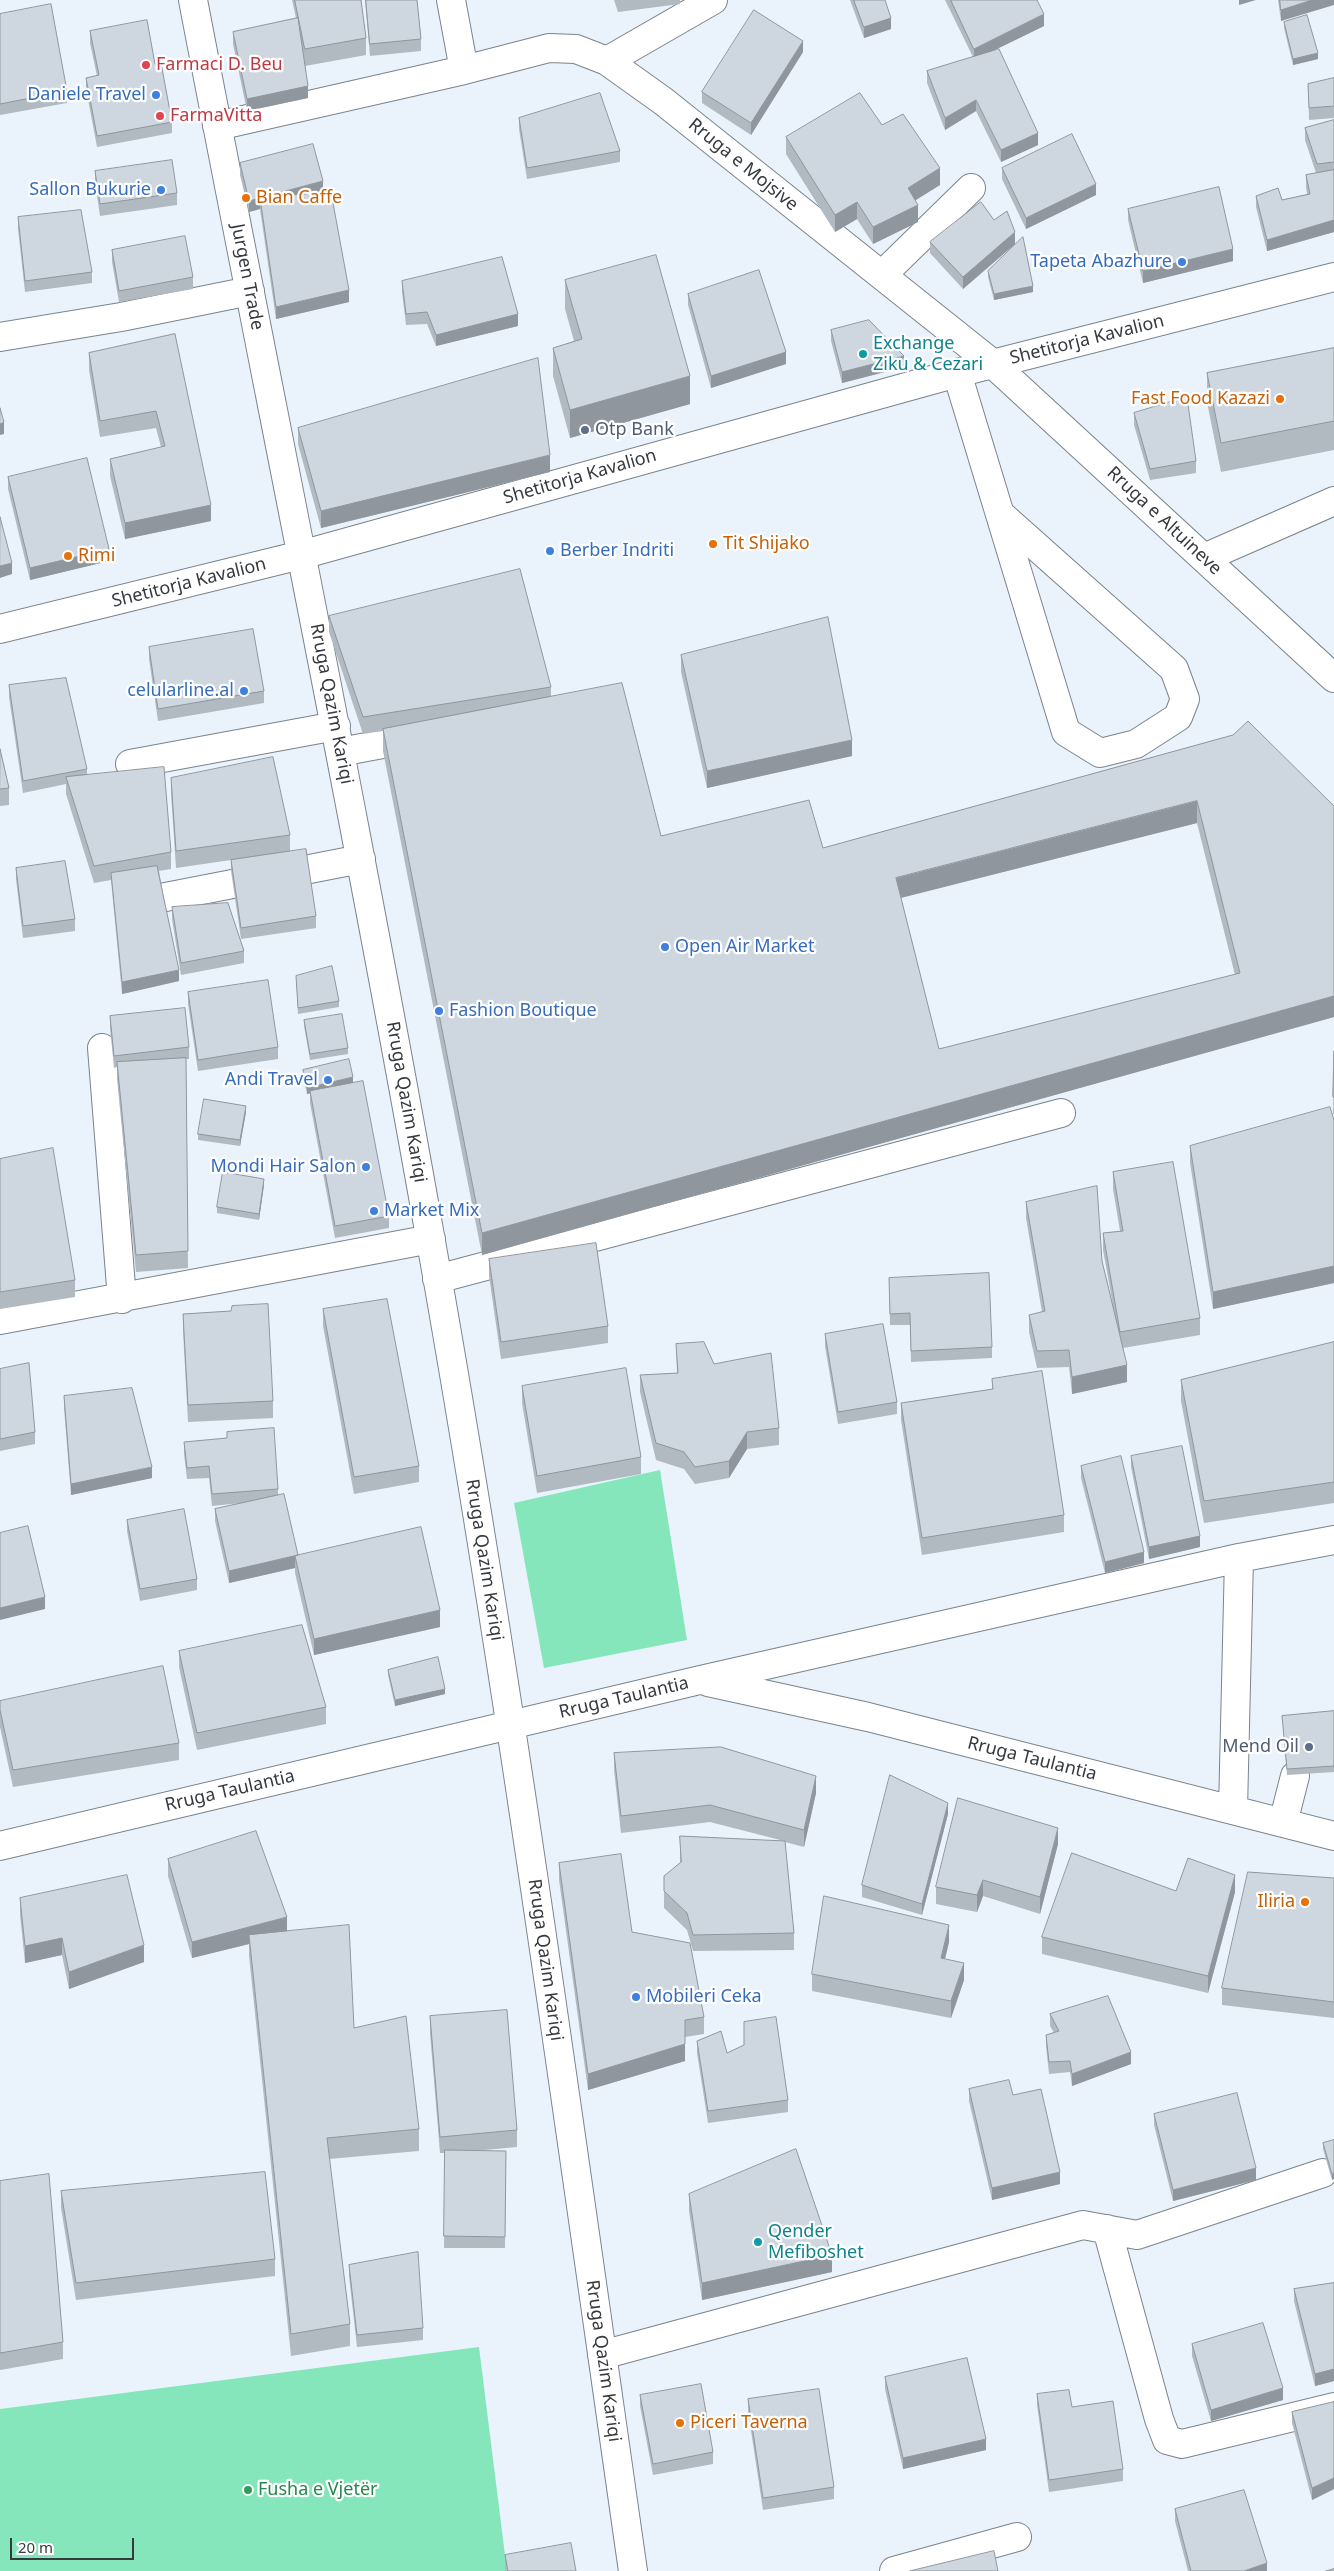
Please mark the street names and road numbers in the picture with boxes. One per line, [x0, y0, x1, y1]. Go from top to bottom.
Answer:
street label: Rruga e Mojsive [684, 114, 802, 216]
street label: Jurgen Trade [226, 222, 268, 332]
street label: Shetitorja Kavalion [1008, 310, 1166, 370]
street label: Shetitorja Kavalion [501, 445, 659, 509]
street label: Rruga e Altuineve [1102, 462, 1226, 580]
street label: Shetitorja Kavalion [110, 553, 268, 613]
street label: Rruga Qazim Kariqi [305, 622, 357, 786]
street label: Rruga Qazim Kariqi [381, 1020, 431, 1184]
street label: Rruga Qazim Kariqi [461, 1478, 507, 1642]
street label: Rruga Taulantia [557, 1673, 691, 1723]
street label: Rruga Taulantia [965, 1732, 1099, 1786]
street label: Rruga Taulantia [163, 1766, 297, 1816]
street label: Rruga Qazim Kariqi [523, 1878, 567, 2042]
street label: Rruga Qazim Kariqi [581, 2279, 625, 2443]

